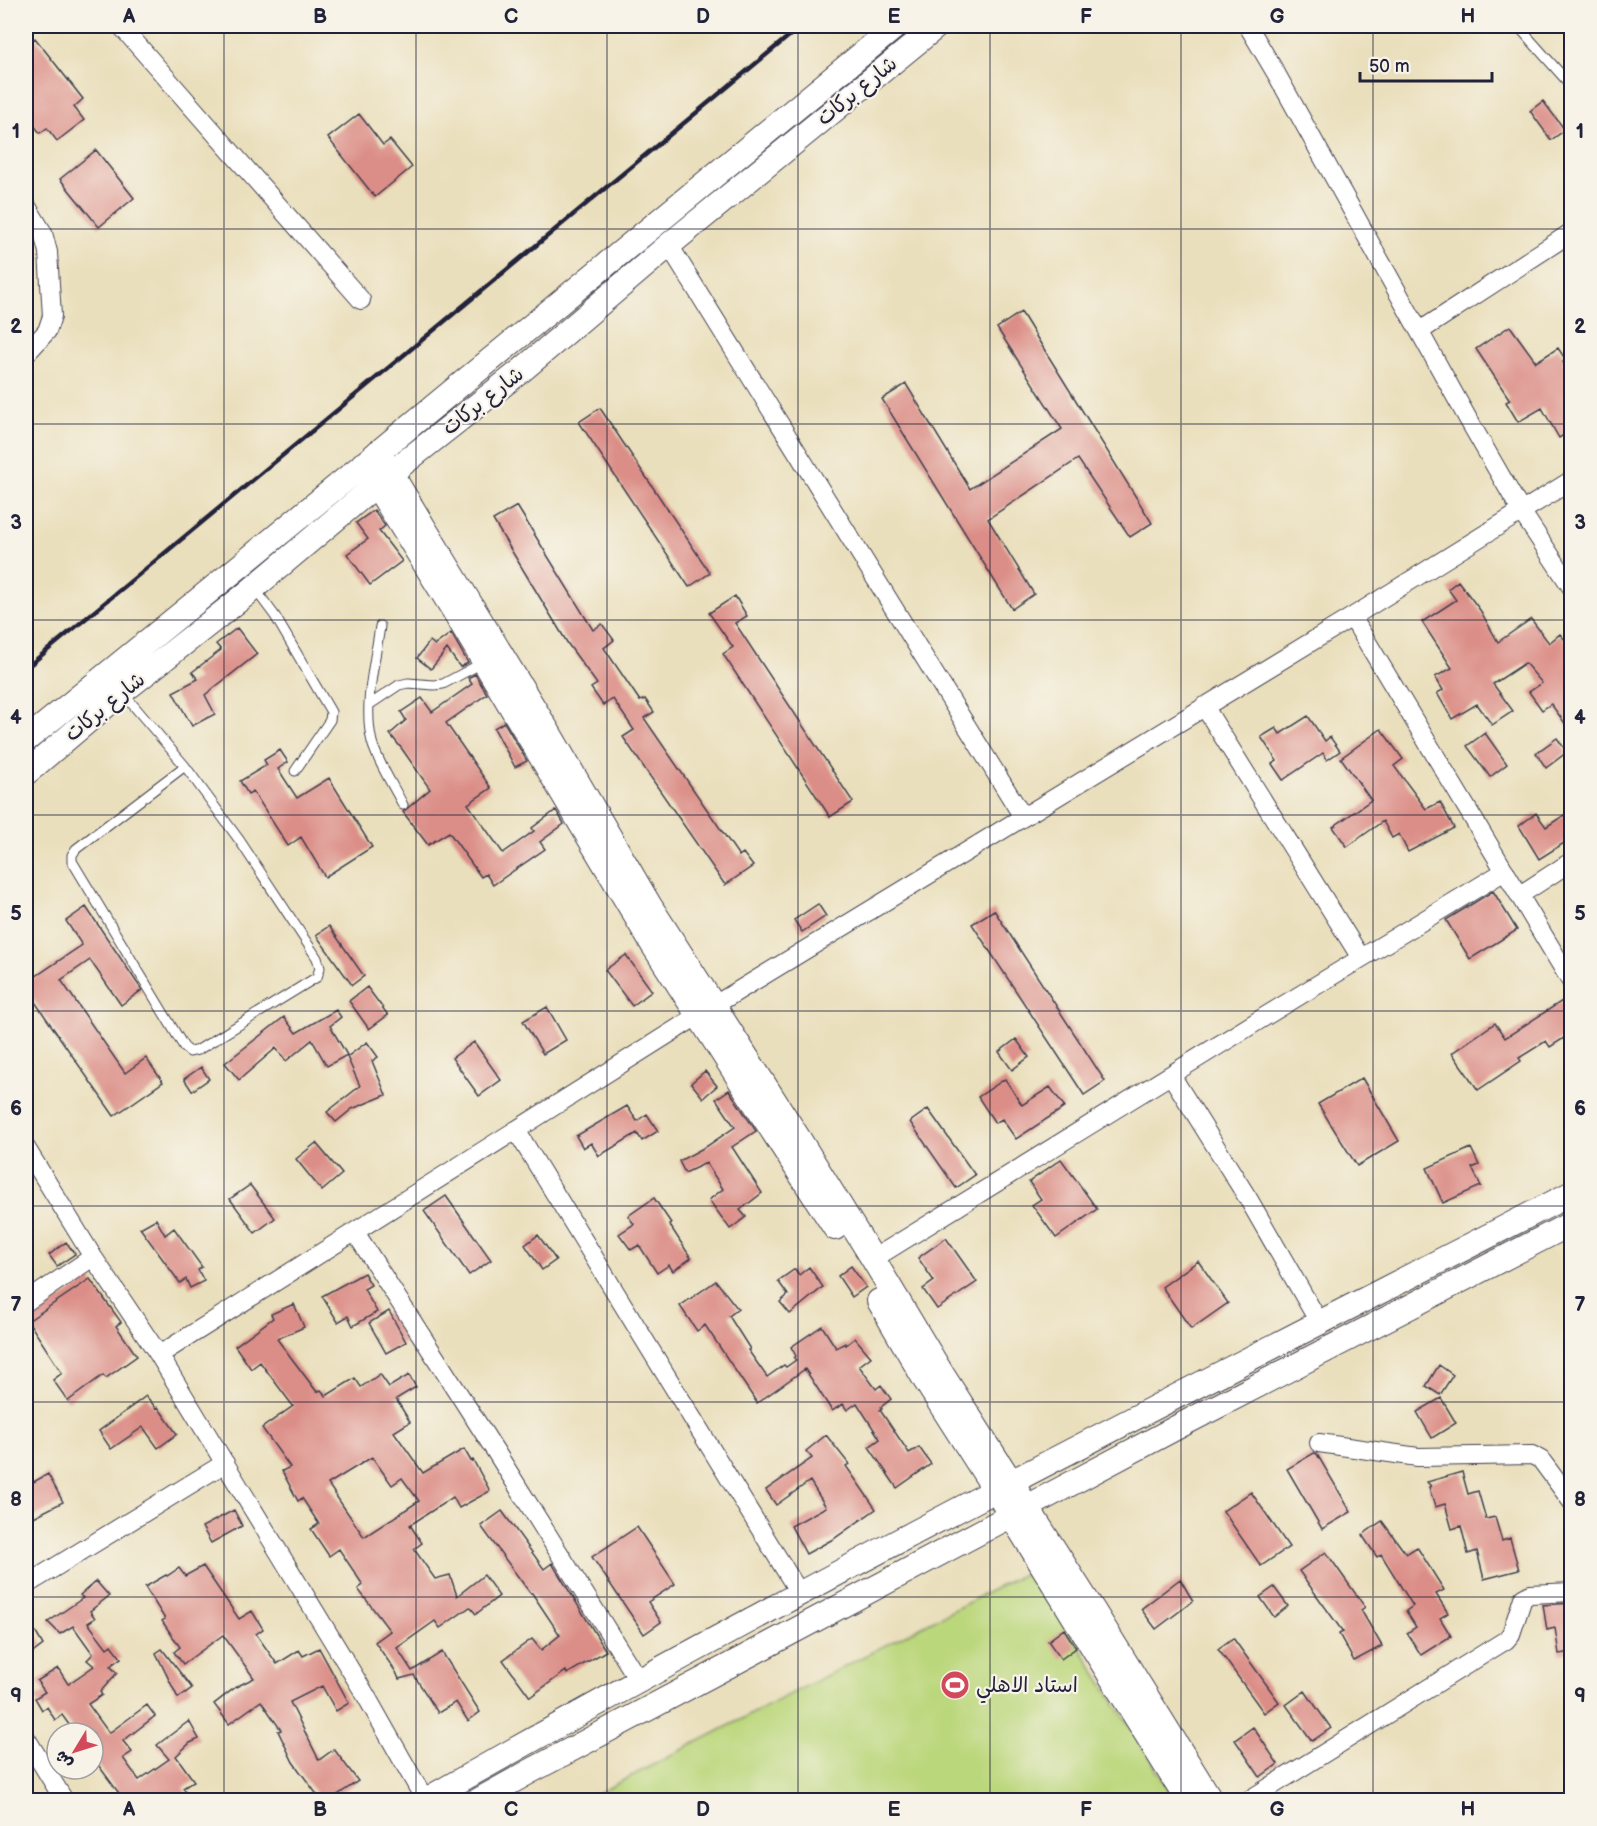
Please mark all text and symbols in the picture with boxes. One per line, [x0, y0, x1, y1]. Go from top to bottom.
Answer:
text: A [122, 5, 136, 29]
text: B [313, 5, 327, 29]
text: C [504, 5, 518, 29]
text: D [696, 5, 710, 29]
text: E [888, 5, 901, 29]
text: F [1080, 5, 1092, 29]
text: G [1270, 5, 1285, 29]
text: H [1461, 5, 1475, 29]
scale bar [1360, 45, 1492, 83]
street label: شارع بركات [812, 51, 904, 133]
text: 50 m [1369, 56, 1410, 77]
text: 1 [12, 120, 20, 144]
text: 1 [1576, 120, 1584, 144]
text: 2 [10, 315, 22, 339]
text: 2 [1574, 315, 1586, 339]
street label: شارع بركات [437, 362, 530, 442]
text: 3 [10, 511, 22, 535]
text: 3 [1574, 511, 1586, 535]
street label: شارع بركات [60, 667, 152, 749]
text: 4 [10, 706, 22, 730]
text: 4 [1574, 706, 1586, 730]
text: 5 [10, 902, 22, 926]
text: 5 [1574, 902, 1586, 926]
text: 6 [10, 1097, 22, 1121]
text: 6 [1574, 1097, 1586, 1121]
text: 7 [10, 1293, 22, 1317]
text: 7 [1574, 1293, 1586, 1317]
text: 8 [10, 1488, 22, 1512]
text: 8 [1574, 1488, 1586, 1512]
sports icon: استاد الاهلي [939, 1669, 971, 1701]
place label: استاد الاهلي [976, 1673, 1078, 1704]
text: 9 [10, 1684, 22, 1708]
text: 9 [1574, 1684, 1586, 1708]
north arrow [45, 1721, 105, 1781]
text: ش [51, 1747, 77, 1772]
text: A [122, 1798, 136, 1822]
text: B [313, 1798, 327, 1822]
text: C [504, 1798, 518, 1822]
text: D [696, 1798, 710, 1822]
text: E [888, 1798, 901, 1822]
text: F [1080, 1798, 1092, 1822]
text: G [1270, 1798, 1285, 1822]
text: H [1461, 1798, 1475, 1822]

